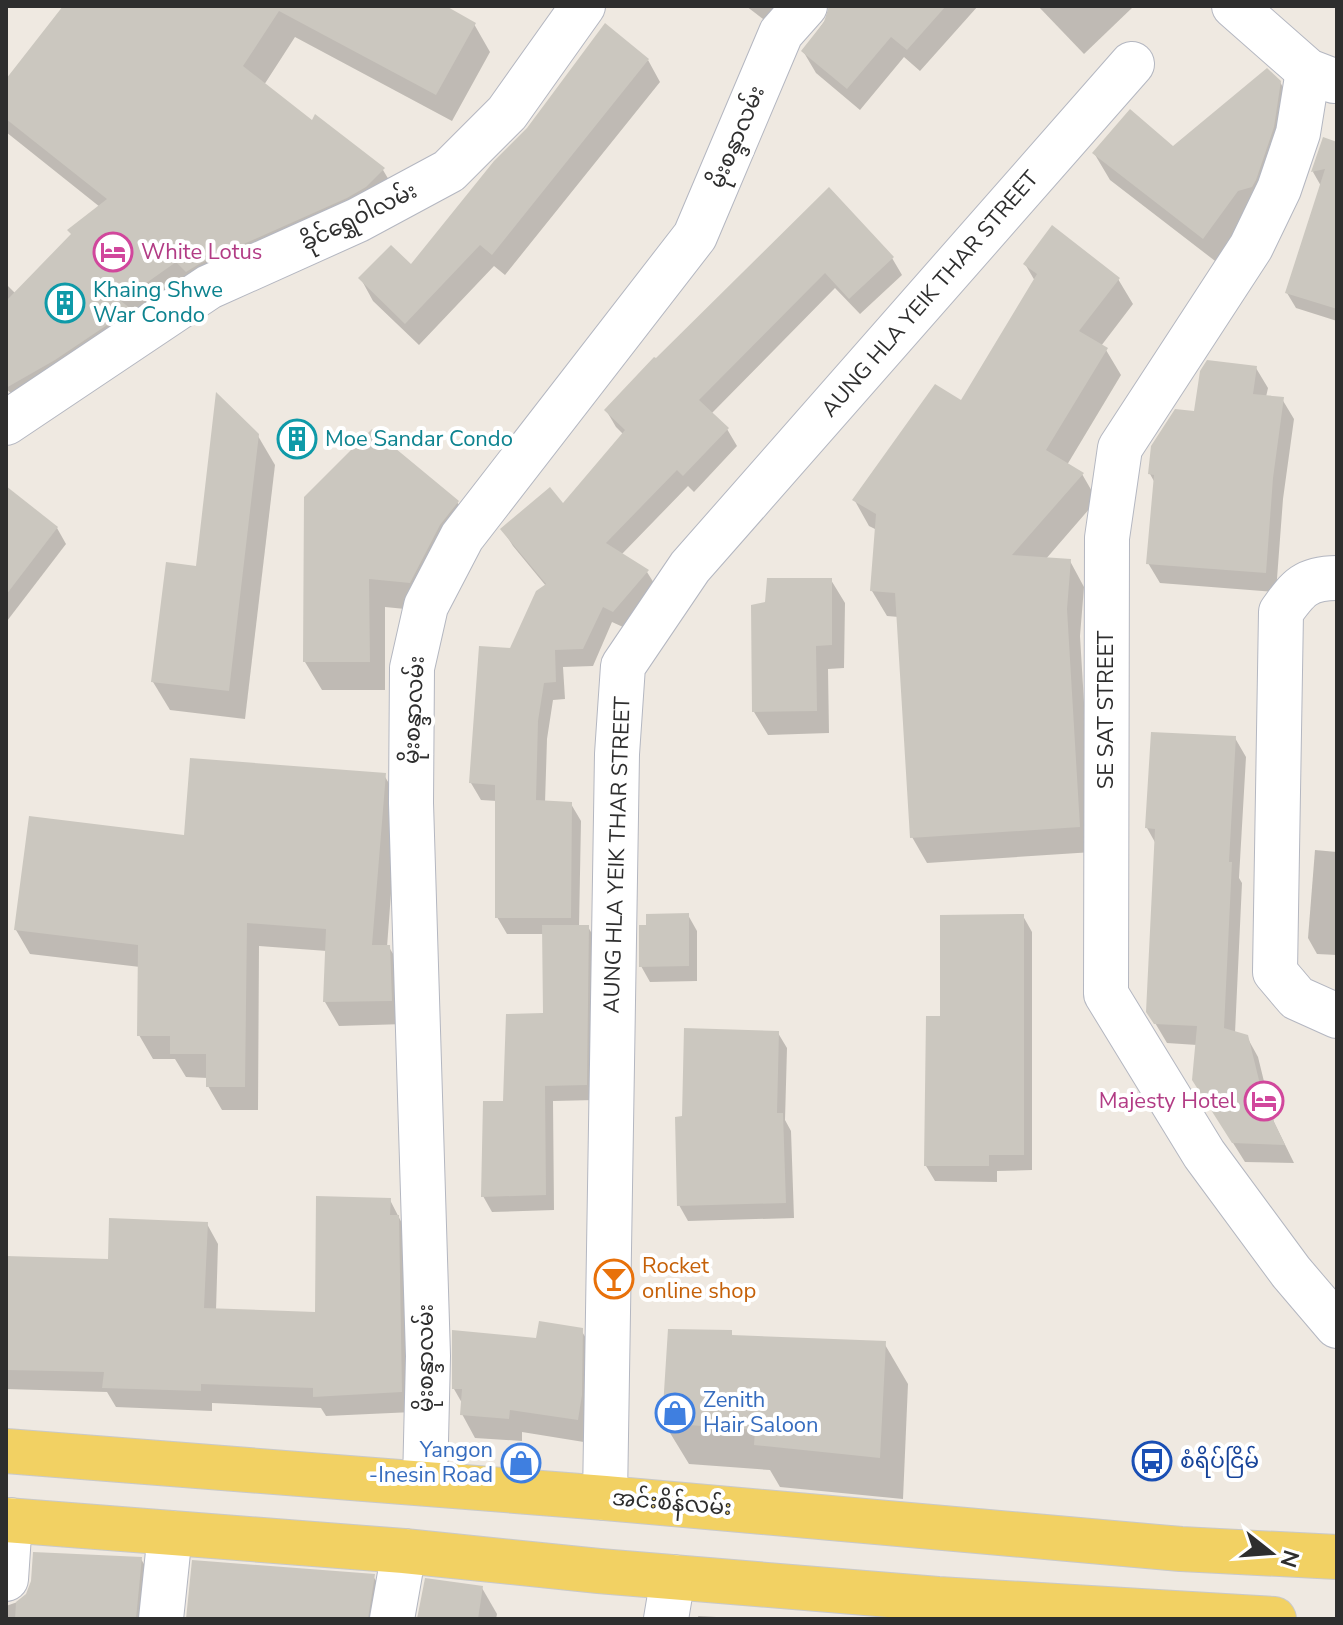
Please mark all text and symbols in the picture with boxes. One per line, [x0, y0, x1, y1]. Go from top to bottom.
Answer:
street label: မိုးစန္ဒာလမ်း [701, 81, 774, 194]
street label: AUNG HLA YEIK THAR STREET [815, 164, 1046, 424]
street label: ခိုင်ရွှေဝါလမ်း [295, 175, 423, 260]
hotel icon: White Lotus [92, 231, 134, 273]
place label: White Lotus [141, 237, 262, 267]
place label: Khaing Shwe War Condo [93, 275, 223, 330]
building icon: Khaing Shwe War Condo [44, 282, 86, 324]
building icon: Moe Sandar Condo [276, 418, 318, 460]
place label: Moe Sandar Condo [325, 424, 513, 454]
street label: SE SAT STREET [1091, 630, 1121, 789]
street label: မိုးစန္ဒာလမ်း [395, 655, 434, 765]
street label: AUNG HLA YEIK THAR STREET [596, 695, 638, 1014]
hotel icon: Majesty Hotel [1243, 1080, 1285, 1122]
place label: Majesty Hotel [1099, 1086, 1236, 1116]
place label: Rocket online shop [642, 1251, 756, 1306]
bar icon: Rocket online shop [593, 1258, 635, 1300]
street label: မိုးစန္ဒာလမ်း [410, 1304, 444, 1412]
place label: Zenith Hair Saloon [703, 1385, 819, 1440]
shop icon: Zenith Hair Saloon [654, 1392, 696, 1434]
place label: Yangon -Inesin Road [369, 1435, 493, 1490]
bus stop icon: စံရိပ်ငြိမ် [1131, 1440, 1173, 1482]
shop icon: Yangon -Inesin Road [500, 1442, 542, 1484]
place label: စံရိပ်ငြိမ် [1180, 1445, 1259, 1478]
street label: အင်းစိန်လမ်း [611, 1482, 733, 1525]
north arrow [1231, 1513, 1311, 1593]
text: N [1272, 1546, 1306, 1571]

